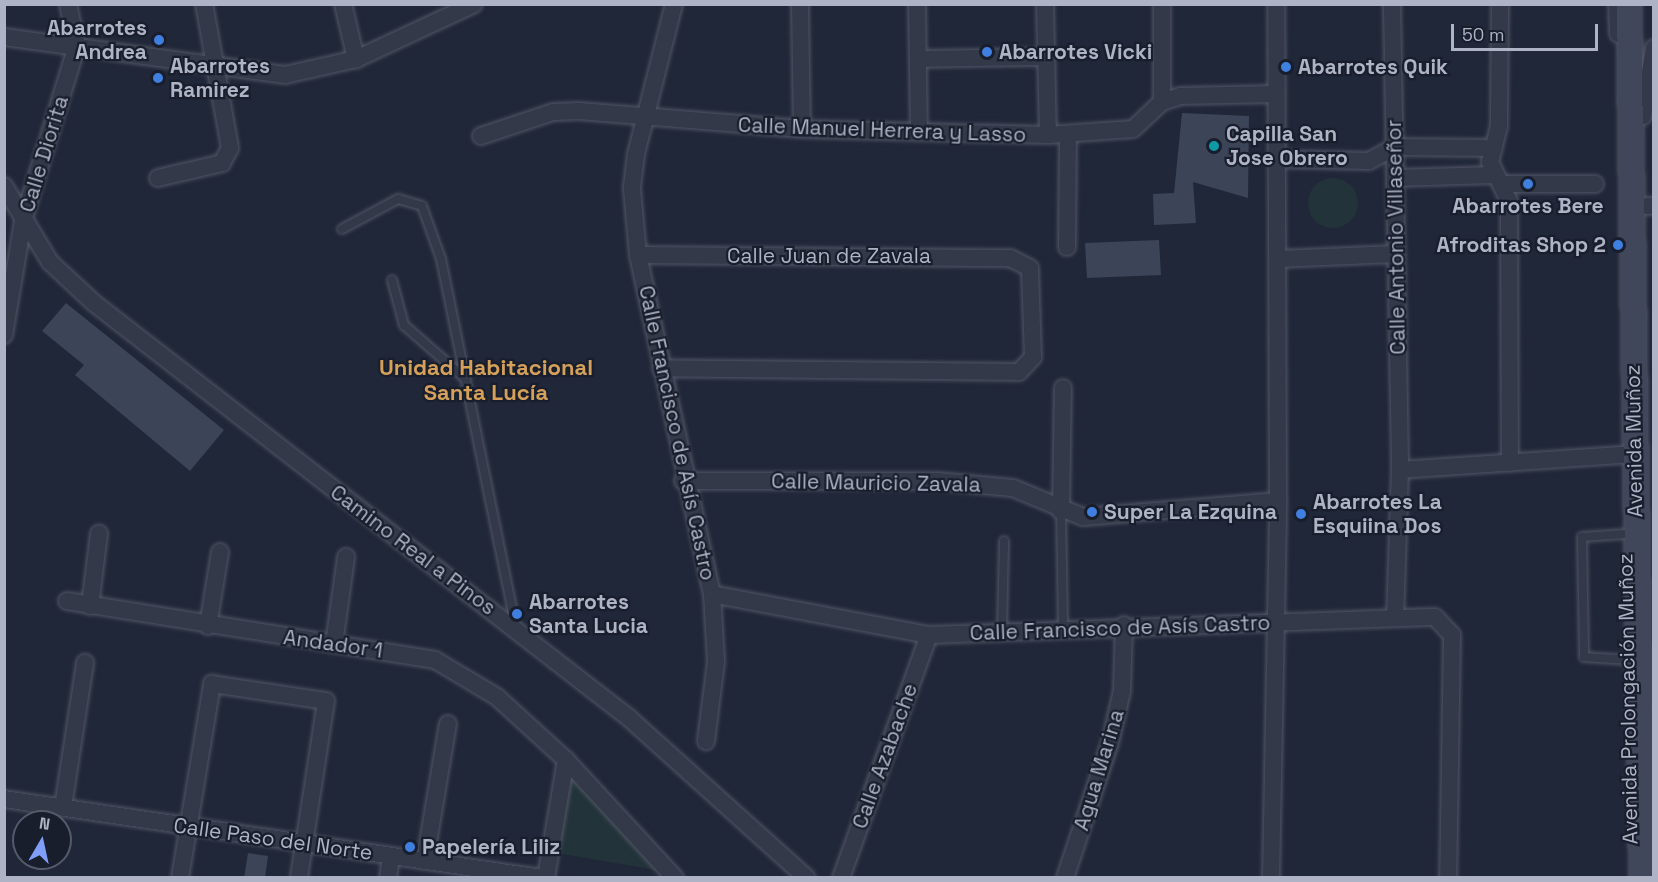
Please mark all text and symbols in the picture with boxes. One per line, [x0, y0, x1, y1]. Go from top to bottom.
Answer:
scale bar [1454, 12, 1601, 50]
place label: Abarrotes Andrea [47, 15, 147, 65]
text: 50 m [1462, 23, 1504, 46]
marker: Abarrotes Andrea [152, 33, 166, 47]
place label: Abarrotes Vicki [999, 39, 1153, 65]
marker: Abarrotes Vicki [980, 45, 994, 59]
place label: Abarrotes Ramirez [170, 53, 270, 103]
place label: Abarrotes Quik [1298, 54, 1448, 80]
marker: Abarrotes Quik [1279, 60, 1293, 74]
marker: Abarrotes Ramirez [151, 71, 165, 85]
street label: Calle Diorita [14, 93, 74, 215]
street label: Calle Manuel Herrera y Lasso [737, 112, 1027, 148]
street label: Calle Antonio Villaseñor [1381, 119, 1411, 355]
place label: Capilla San Jose Obrero [1226, 121, 1348, 171]
marker: Capilla San Jose Obrero [1207, 139, 1221, 153]
marker: Abarrotes Bere [1521, 177, 1535, 191]
place label: Abarrotes Bere [1452, 193, 1604, 219]
place label: Afroditas Shop 2 [1437, 232, 1606, 258]
marker: Afroditas Shop 2 [1611, 238, 1625, 252]
street label: Calle Juan de Zavala [727, 243, 931, 269]
street label: Calle Francisco de Asís Castro [633, 283, 721, 583]
district label: Unidad Habitacional Santa Lucía [379, 354, 593, 406]
street label: Avenida Muñoz [1620, 364, 1648, 518]
street label: Calle Mauricio Zavala [771, 469, 981, 497]
street label: Camino Real a Pinos [325, 480, 501, 620]
place label: Abarrotes La Esquiina Dos [1313, 489, 1442, 539]
place label: Super La Ezquina [1104, 499, 1277, 525]
marker: Super La Ezquina [1085, 505, 1099, 519]
marker: Abarrotes La Esquiina Dos [1294, 507, 1308, 521]
street label: Avenida Prolongación Muñoz [1613, 553, 1643, 845]
place label: Abarrotes Santa Lucia [529, 589, 648, 639]
marker: Abarrotes Santa Lucia [510, 607, 524, 621]
street label: Calle Francisco de Asís Castro [969, 610, 1271, 646]
street label: Andador 1 [282, 625, 384, 663]
street label: Calle Azabache [847, 680, 923, 832]
street label: Agua Marina [1069, 706, 1129, 834]
north arrow [12, 810, 72, 870]
text: N [38, 812, 52, 835]
street label: Calle Paso del Norte [172, 813, 374, 865]
place label: Papelería Liliz [422, 834, 560, 860]
marker: Papelería Liliz [403, 840, 417, 854]

